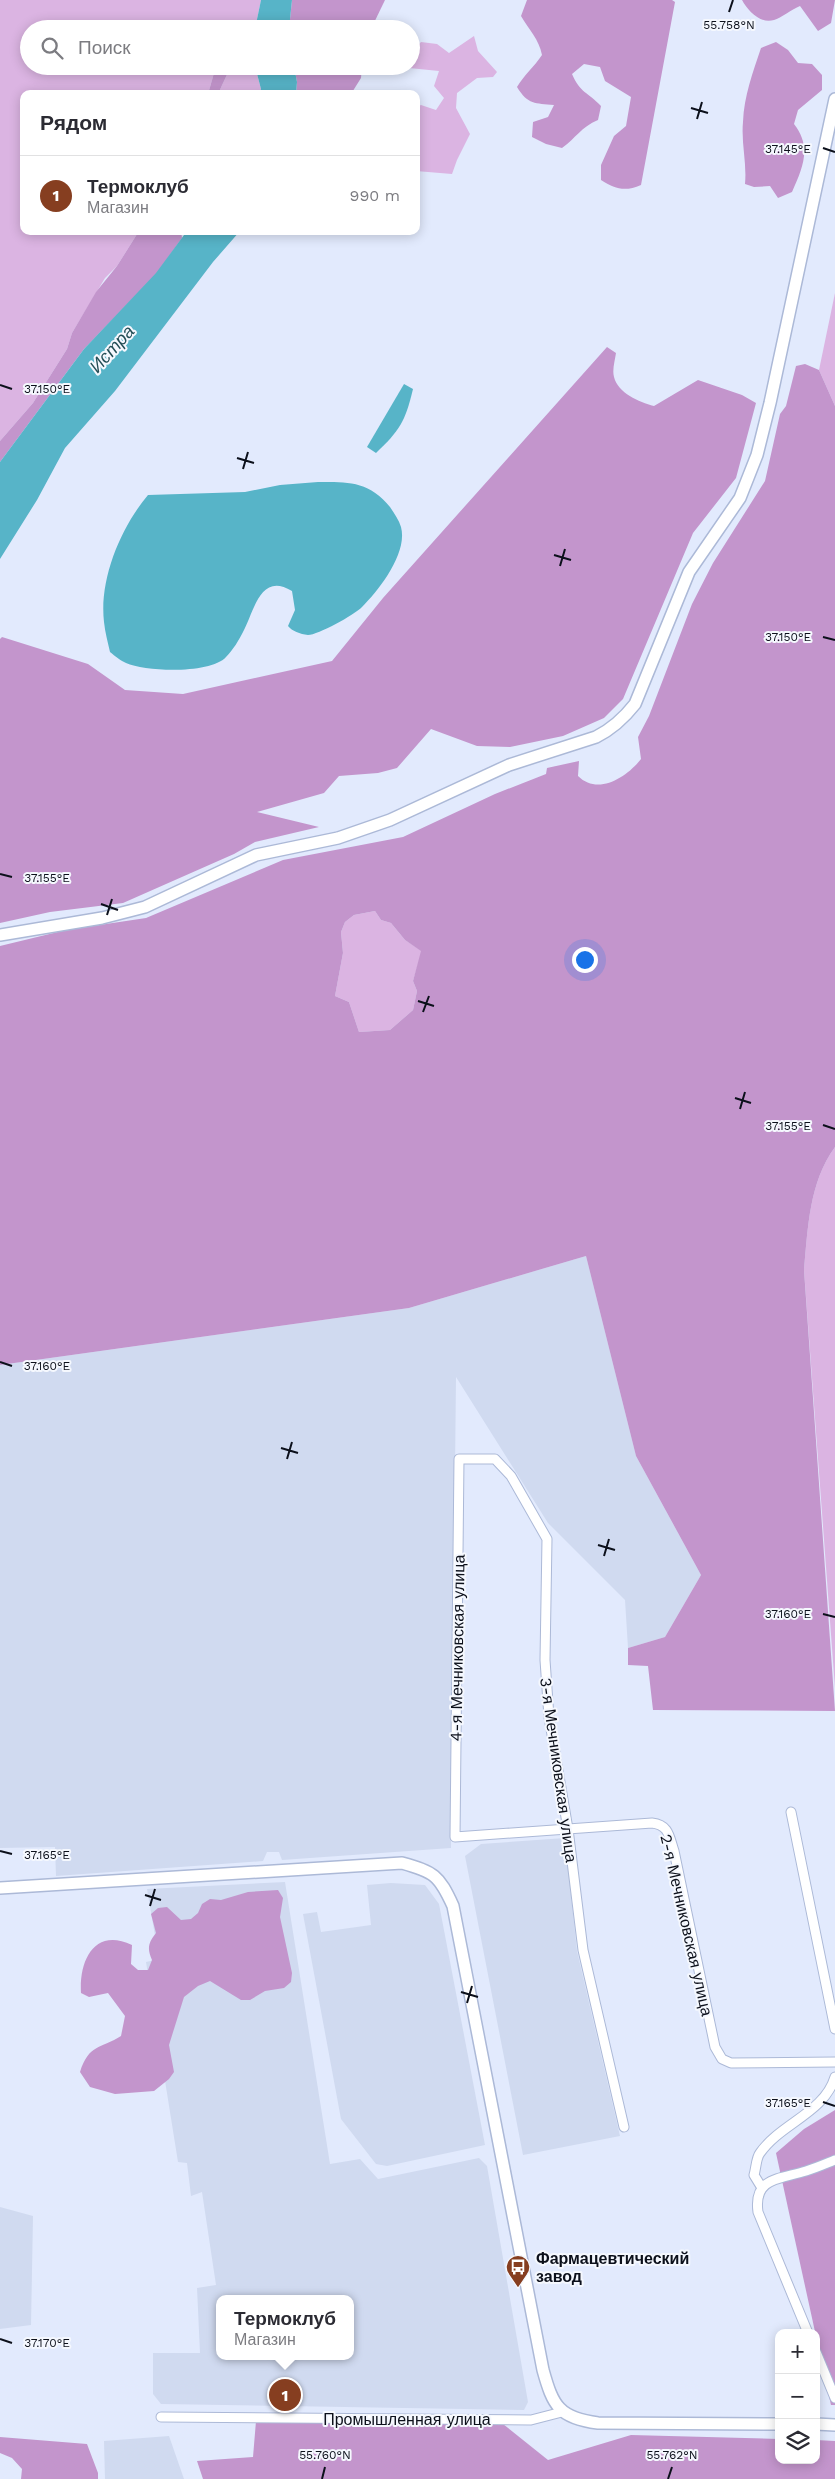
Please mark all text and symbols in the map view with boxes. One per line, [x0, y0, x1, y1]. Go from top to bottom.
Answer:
text: 55.758°N [703, 18, 755, 32]
search box [20, 20, 420, 75]
icon: search [38, 34, 66, 62]
text: Поиск [78, 36, 131, 59]
text: Рядом [40, 110, 107, 135]
text: 37.145°E [765, 142, 811, 156]
text: Термоклуб [87, 175, 189, 198]
text: 1 [53, 186, 59, 205]
text: 990 m [350, 186, 400, 205]
text: Магазин [87, 198, 149, 217]
water label: Истра [85, 321, 138, 377]
text: 37.150°E [24, 382, 70, 396]
text: 37.150°E [765, 630, 811, 644]
text: 37.155°E [24, 871, 70, 885]
your location [572, 947, 598, 973]
text: 37.155°E [765, 1119, 811, 1133]
text: 37.160°E [24, 1359, 71, 1373]
street label: 4-я Мечниковская улица [446, 1554, 469, 1742]
text: 37.160°E [765, 1607, 812, 1621]
street label: 3-я Мечниковская улица [536, 1676, 581, 1864]
street label: 2-я Мечниковская улица [656, 1832, 717, 2018]
text: 37.165°E [24, 1848, 70, 1862]
text: 37.165°E [765, 2096, 811, 2110]
place label: Фармацевтический завод [536, 2249, 689, 2286]
bus stop icon: Фармацевтический завод [505, 2254, 531, 2288]
popup [216, 2295, 354, 2360]
text: Термоклуб [234, 2307, 336, 2330]
map controls [775, 2329, 820, 2464]
button: + [775, 2329, 820, 2374]
text: Магазин [234, 2330, 296, 2349]
text: 37.170°E [24, 2336, 70, 2350]
button: − [775, 2374, 820, 2419]
pin: 1 [269, 2376, 301, 2414]
street label: Промышленная улица [323, 2410, 491, 2429]
button: layers [775, 2419, 820, 2464]
text: 55.760°N [299, 2448, 351, 2462]
text: 55.762°N [646, 2448, 698, 2462]

